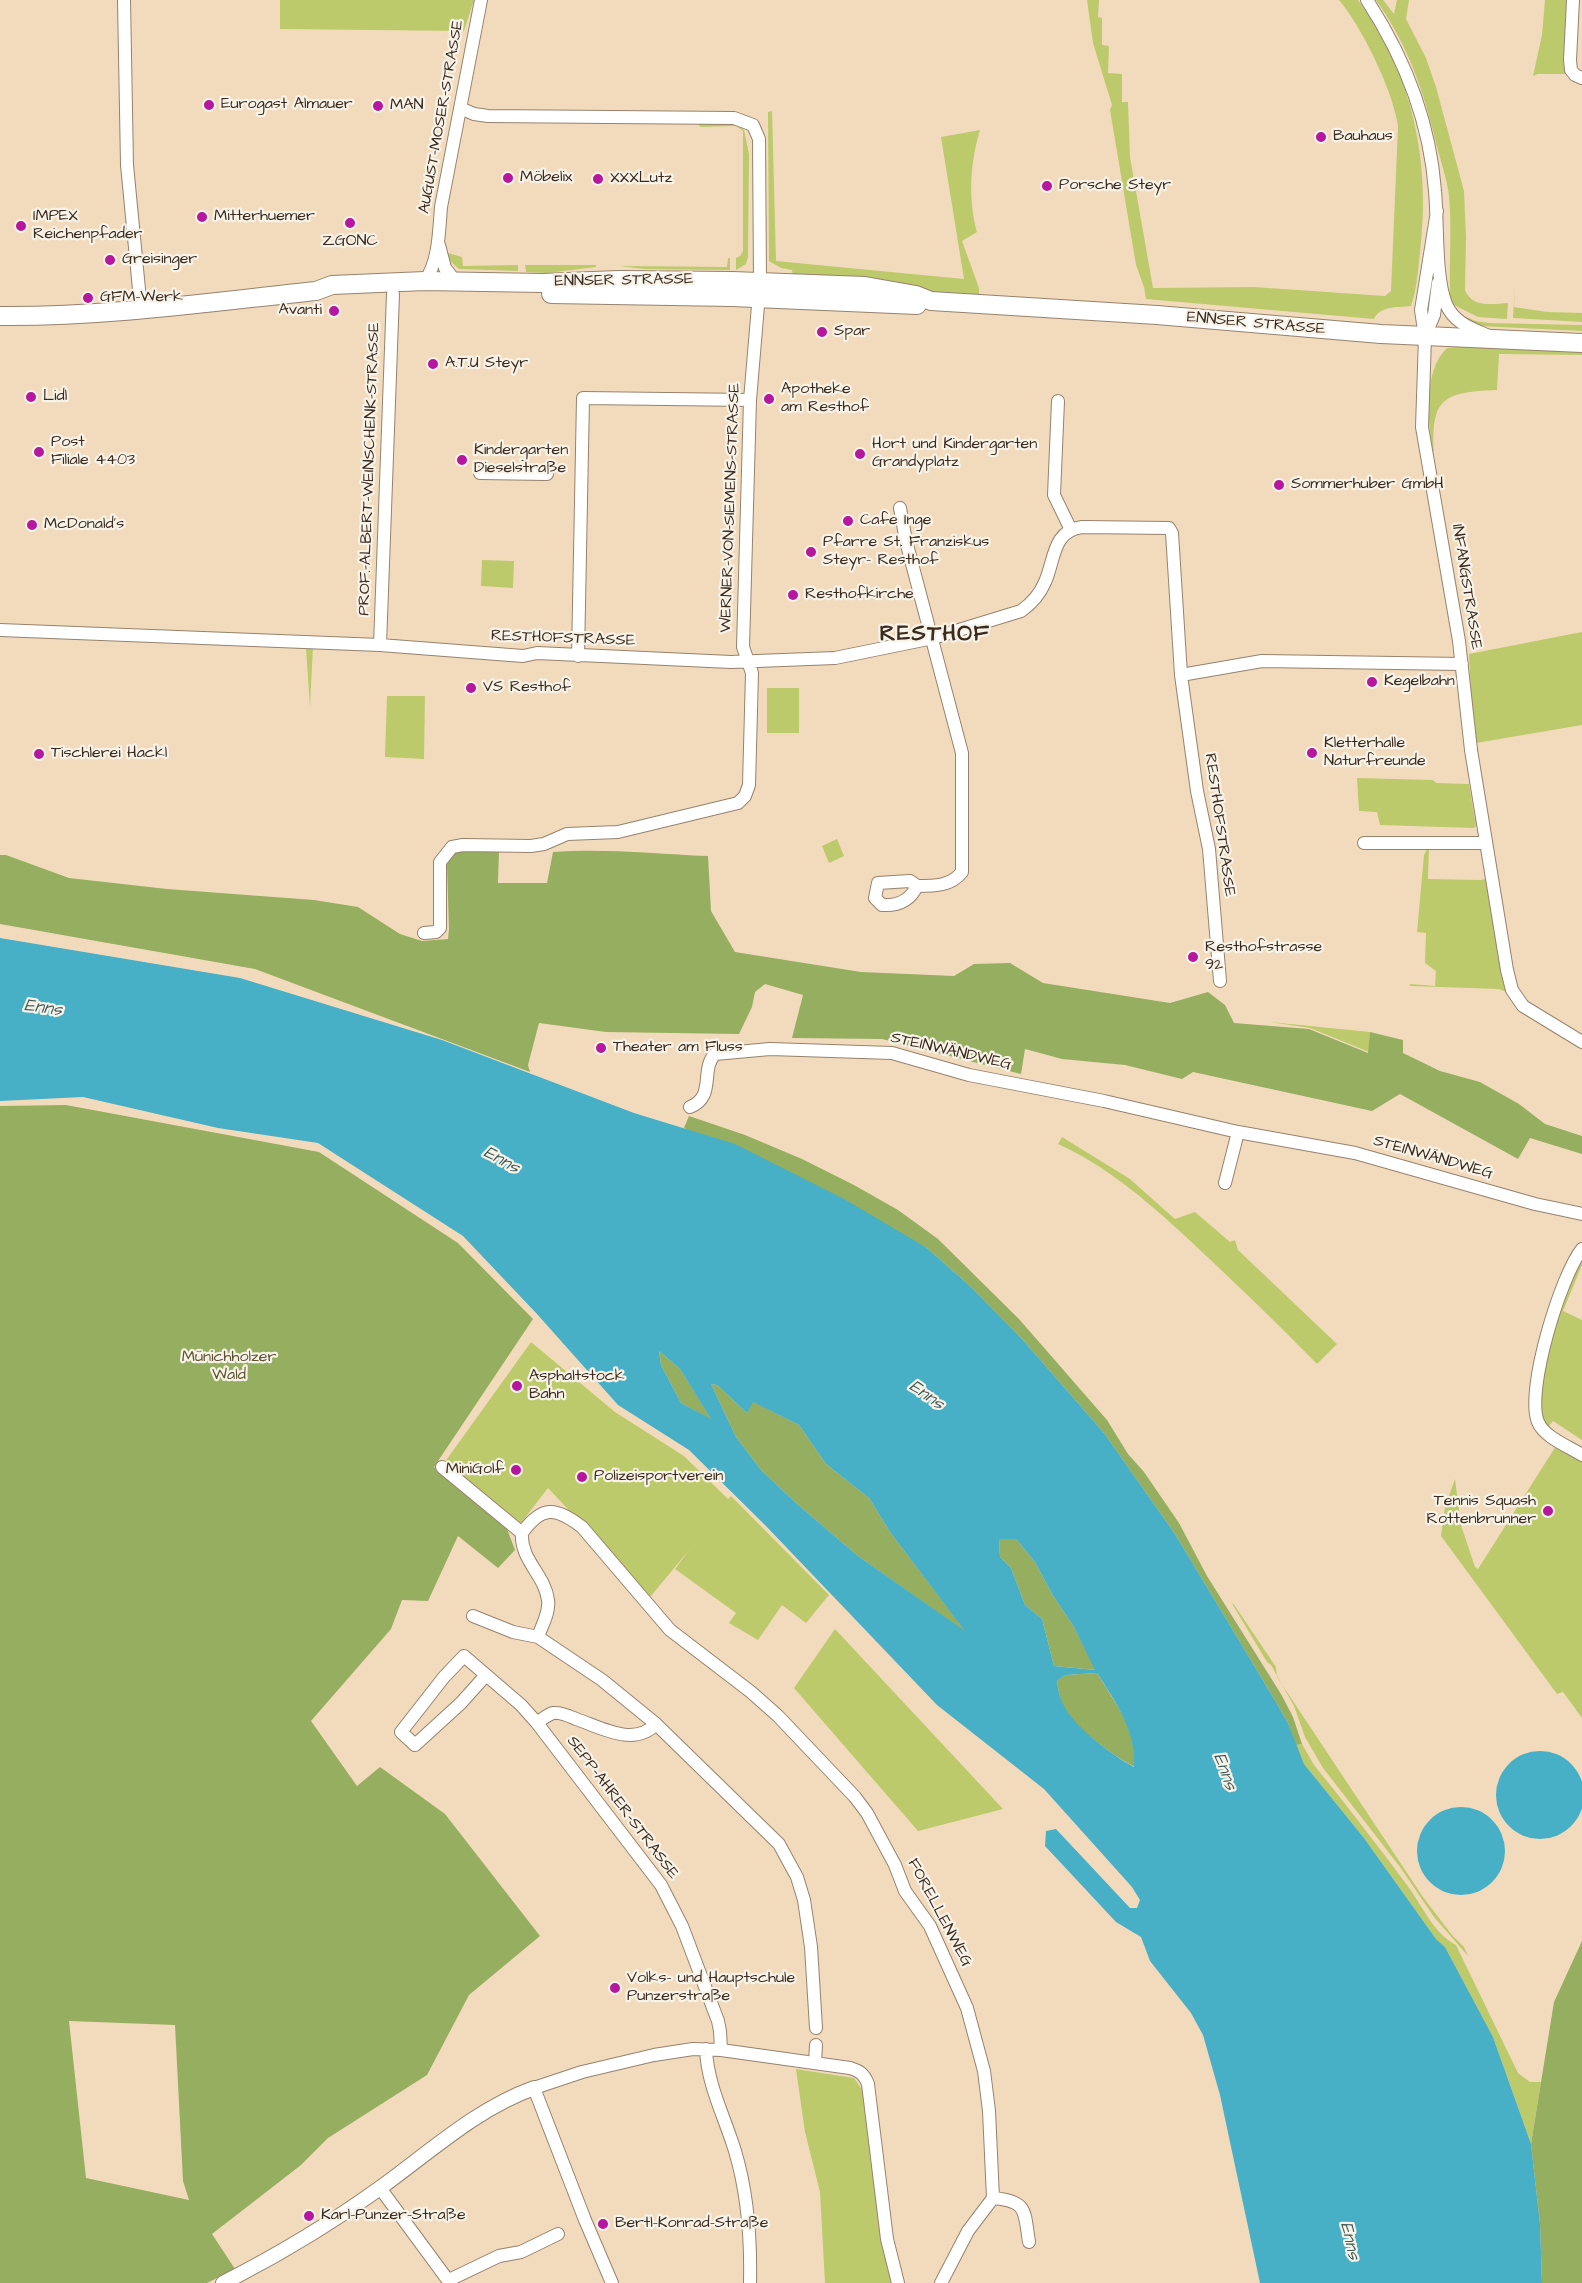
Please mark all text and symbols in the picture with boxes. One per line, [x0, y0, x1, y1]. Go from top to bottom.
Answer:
street label: AUGUST-MOSER-STRASSE [415, 19, 469, 215]
place label: Eurogast Almauer [221, 95, 353, 115]
place label: MAN [390, 96, 424, 116]
marker: Eurogast Almauer [202, 98, 216, 112]
marker: MAN [371, 99, 385, 113]
place label: Bauhaus [1333, 127, 1393, 147]
marker: Bauhaus [1314, 130, 1328, 144]
place label: Möbelix [520, 168, 572, 188]
place label: XXXLutz [610, 169, 672, 189]
marker: Möbelix [501, 171, 515, 185]
marker: XXXLutz [591, 172, 605, 186]
place label: Porsche Steyr [1059, 176, 1171, 196]
marker: Porsche Steyr [1040, 179, 1054, 193]
place label: IMPEX Reichenpfader [33, 207, 142, 245]
place label: Mitterhuemer [214, 207, 315, 227]
marker: Mitterhuemer [195, 210, 209, 224]
marker: ZGONC [343, 216, 357, 230]
marker: IMPEX Reichenpfader [14, 219, 28, 233]
place label: ZGONC [322, 232, 378, 252]
place label: Greisinger [122, 250, 197, 270]
marker: Greisinger [103, 253, 117, 267]
street label: ENNSER STRASSE [554, 270, 694, 292]
place label: GFM-Werk [100, 288, 183, 308]
marker: GFM-Werk [81, 291, 95, 305]
place label: Avanti [278, 301, 322, 321]
marker: Avanti [327, 304, 341, 318]
street label: ENNSER STRASSE [1186, 308, 1326, 340]
street label: PROF.-ALBERT-WEINSCHENK-STRASSE [355, 322, 385, 616]
place label: Spar [834, 322, 870, 342]
marker: Spar [815, 325, 829, 339]
place label: A.T.U Steyr [445, 354, 528, 374]
marker: A.T.U Steyr [426, 357, 440, 371]
place label: Apotheke am Resthof [781, 380, 869, 418]
street label: WERNER-VON-SIEMENS-STRASSE [717, 383, 745, 633]
place label: Lidl [43, 387, 67, 407]
marker: Lidl [24, 390, 38, 404]
marker: Apotheke am Resthof [762, 392, 776, 406]
place label: Post Filiale 4403 [51, 433, 135, 471]
place label: Hort und Kindergarten Grandyplatz [872, 435, 1037, 473]
place label: Kindergarten Dieselstraße [474, 441, 568, 479]
marker: Post Filiale 4403 [32, 445, 46, 459]
marker: Hort und Kindergarten Grandyplatz [853, 447, 867, 461]
marker: Kindergarten Dieselstraße [455, 453, 469, 467]
place label: Sommerhuber GmbH [1291, 475, 1444, 495]
marker: Sommerhuber GmbH [1272, 478, 1286, 492]
place label: Cafe Inge [860, 511, 931, 531]
marker: Cafe Inge [841, 514, 855, 528]
place label: McDonald's [44, 515, 124, 535]
marker: McDonald's [25, 518, 39, 532]
street label: INFANGSTRASSE [1447, 523, 1485, 651]
place label: Pfarre St. Franziskus Steyr- Resthof [823, 533, 989, 571]
marker: Pfarre St. Franziskus Steyr- Resthof [804, 545, 818, 559]
place label: Resthofkirche [805, 585, 914, 605]
marker: Resthofkirche [786, 588, 800, 602]
district label: RESTHOF [880, 622, 990, 648]
street label: RESTHOFSTRASSE [490, 627, 636, 651]
place label: Kegelbahn [1384, 672, 1455, 692]
marker: Kegelbahn [1365, 675, 1379, 689]
place label: VS Resthof [483, 678, 571, 698]
marker: VS Resthof [464, 681, 478, 695]
place label: Kletterhalle Naturfreunde [1324, 734, 1426, 772]
place label: Tischlerei Hackl [51, 744, 167, 764]
marker: Kletterhalle Naturfreunde [1305, 746, 1319, 760]
marker: Tischlerei Hackl [32, 747, 46, 761]
street label: RESTHOFSTRASSE [1199, 752, 1239, 898]
place label: Resthofstrasse 92 [1205, 938, 1322, 976]
marker: Resthofstrasse 92 [1186, 950, 1200, 964]
water label: Enns [23, 996, 63, 1022]
street label: STEINWÄNDWEG [889, 1029, 1013, 1075]
place label: Theater am Fluss [613, 1038, 743, 1058]
marker: Theater am Fluss [594, 1041, 608, 1055]
street label: STEINWÄNDWEG [1371, 1132, 1495, 1184]
water label: Enns [479, 1142, 523, 1180]
park label: Münichholzer Wald [182, 1348, 276, 1386]
place label: Asphaltstock Bahn [529, 1367, 625, 1405]
water label: Enns [904, 1376, 948, 1416]
marker: Asphaltstock Bahn [510, 1379, 524, 1393]
place label: MiniGolf [446, 1460, 504, 1480]
marker: MiniGolf [509, 1463, 523, 1477]
place label: Polizeisportverein [594, 1467, 723, 1487]
marker: Polizeisportverein [575, 1470, 589, 1484]
place label: Tennis Squash Rottenbrunner [1427, 1492, 1536, 1530]
marker: Tennis Squash Rottenbrunner [1541, 1504, 1555, 1518]
street label: SEPP-AHRER-STRASSE [562, 1733, 682, 1883]
water label: Enns [1207, 1751, 1241, 1793]
street label: FORELLENWEG [902, 1856, 976, 1970]
place label: Volks- und Hauptschule Punzerstraße [627, 1969, 795, 2007]
marker: Volks- und Hauptschule Punzerstraße [608, 1981, 622, 1995]
place label: Karl-Punzer-Straße [321, 2206, 466, 2226]
marker: Karl-Punzer-Straße [302, 2209, 316, 2223]
place label: Bertl-Konrad-Straße [615, 2214, 768, 2234]
marker: Bertl-Konrad-Straße [596, 2217, 610, 2231]
water label: Enns [1334, 2220, 1364, 2262]

